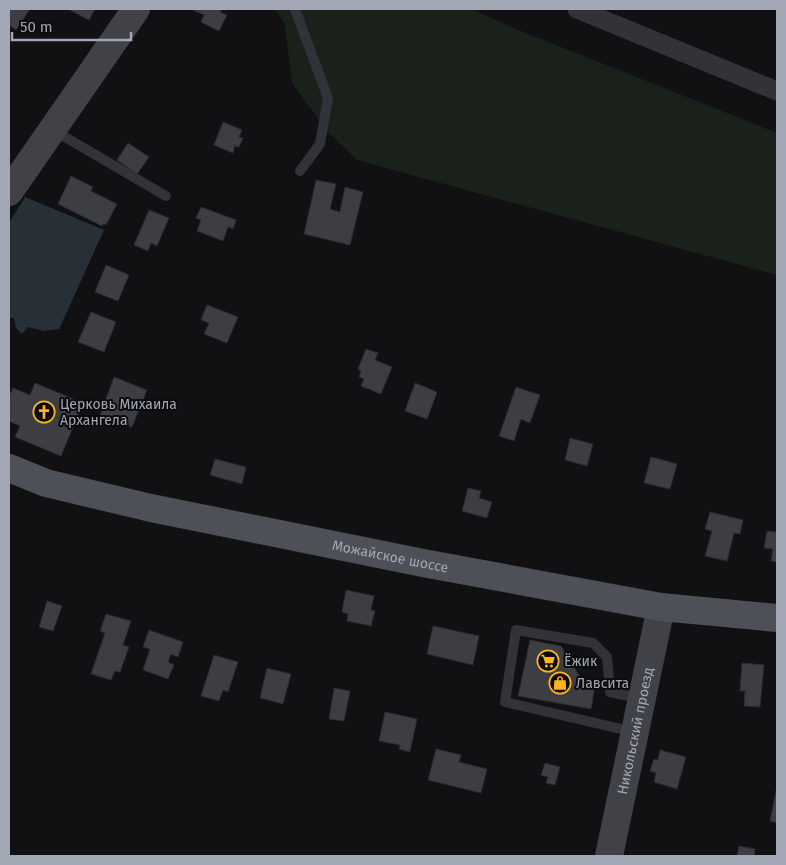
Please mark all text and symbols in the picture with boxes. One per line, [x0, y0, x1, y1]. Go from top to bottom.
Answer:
scale bar [12, 10, 131, 42]
text: 50 m [20, 18, 53, 36]
place label: Церковь Михаила Архангела [60, 396, 177, 429]
church icon: Церковь Михаила Архангела [32, 400, 56, 424]
street label: Можайское шоссе [331, 537, 450, 577]
supermarket icon: Ёжик [536, 649, 560, 673]
place label: Ёжик [564, 653, 598, 670]
street label: Никольский проезд [614, 665, 657, 796]
shop icon: Лавсита [548, 671, 572, 695]
place label: Лавсита [576, 675, 629, 692]

